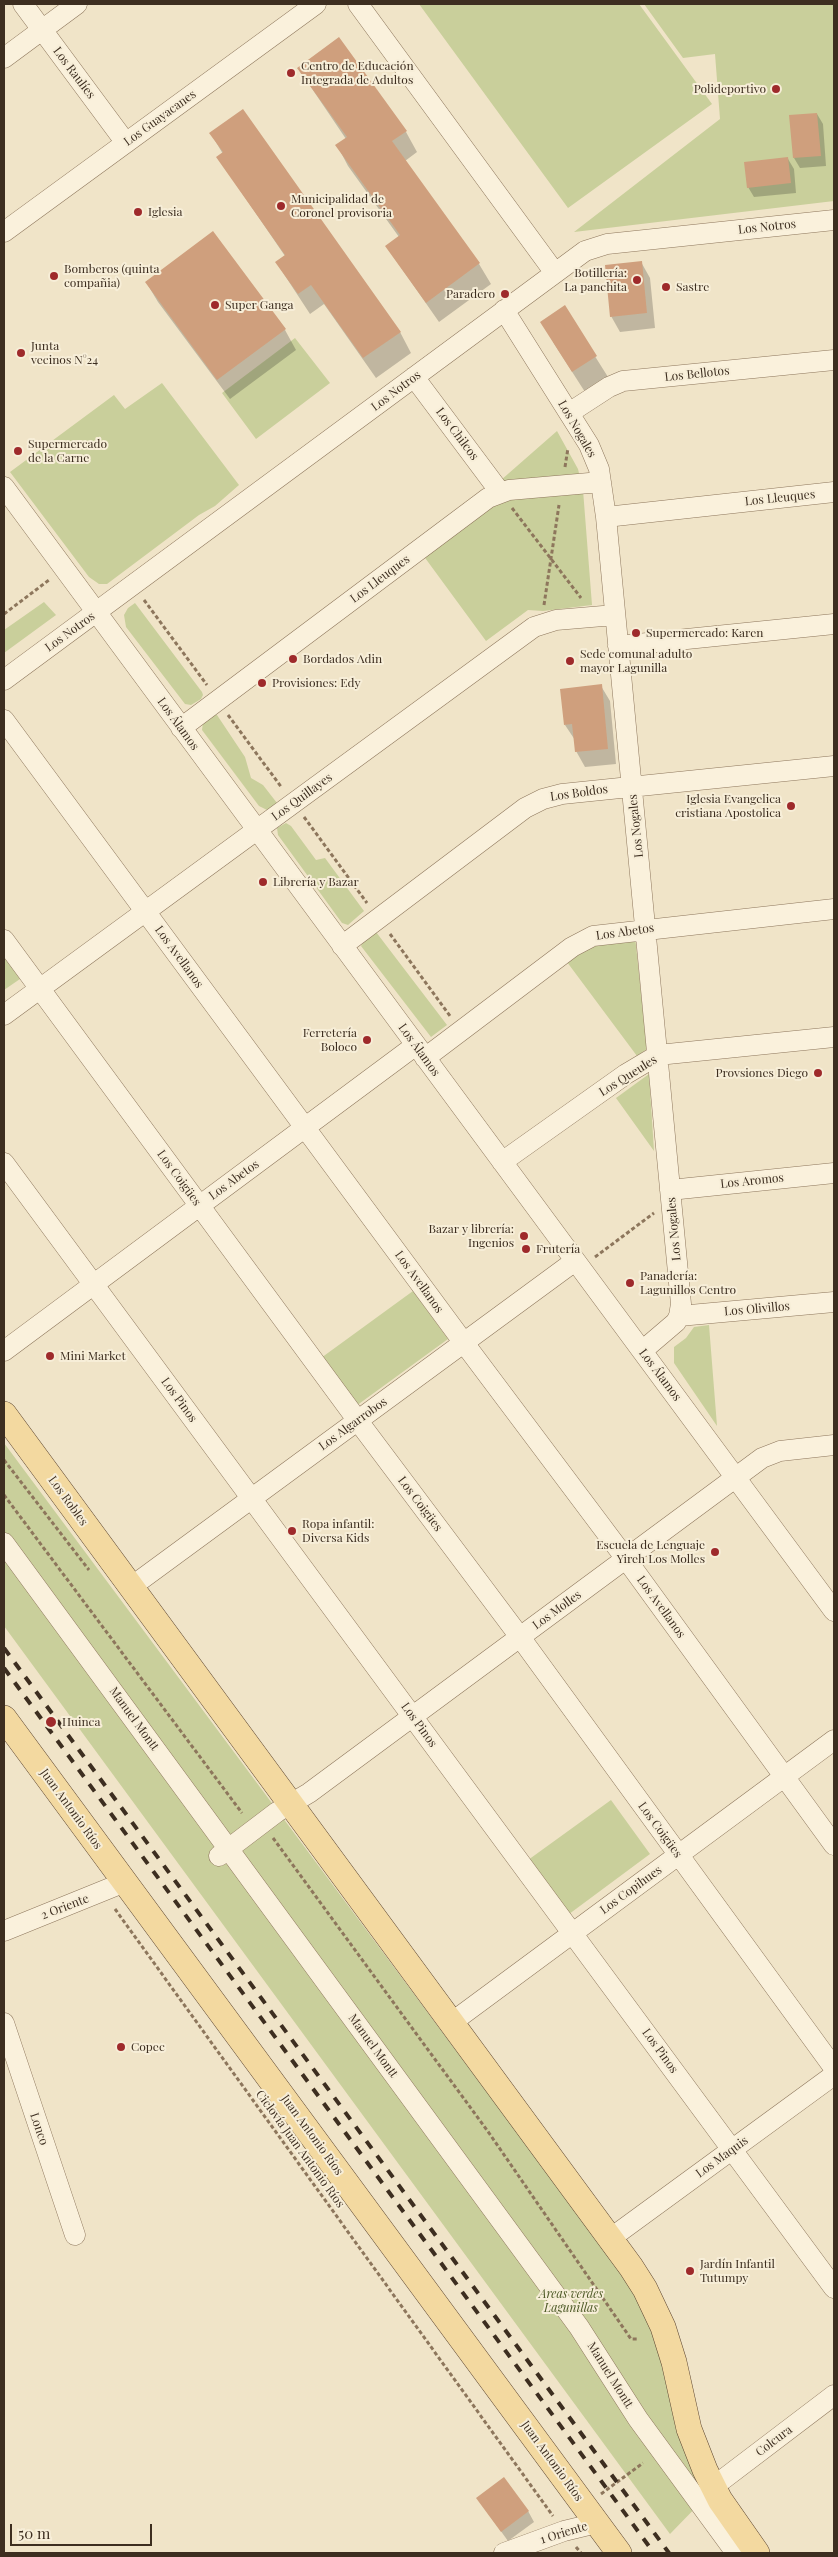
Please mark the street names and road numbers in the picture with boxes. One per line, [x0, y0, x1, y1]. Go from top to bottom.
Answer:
street label: Los Raulíes [50, 44, 98, 102]
street label: Los Guayacanes [121, 87, 199, 149]
street label: Los Notros [737, 217, 797, 237]
street label: Los Bellotos [664, 363, 730, 385]
street label: Los Notros [368, 368, 424, 414]
street label: Los Nogales [555, 398, 599, 460]
street label: Los Chilcos [433, 405, 481, 463]
street label: Los Lleuques [744, 487, 816, 509]
street label: Los Lleuques [347, 552, 413, 606]
street label: Los Notros [42, 609, 98, 655]
street label: Los Álamos [154, 695, 202, 753]
street label: Los Quillayes [269, 770, 335, 824]
street label: Los Boldos [549, 782, 609, 804]
street label: Los Nogales [626, 794, 646, 858]
street label: Los Abetos [595, 921, 655, 943]
street label: Los Avellanos [152, 923, 206, 991]
street label: Los Álamos [395, 1021, 443, 1079]
street label: Los Queules [596, 1053, 660, 1099]
street label: Los Coigües [154, 1147, 204, 1209]
street label: Los Abetos [206, 1157, 262, 1203]
street label: Los Aromos [720, 1171, 784, 1191]
street label: Los Nogales [664, 1197, 684, 1261]
street label: Los Avellanos [392, 1248, 446, 1316]
street label: Los Olivillos [724, 1299, 790, 1319]
street label: Los Álamos [636, 1346, 684, 1404]
street label: Los Pinos [158, 1375, 200, 1425]
street label: Los Algarrobos [316, 1394, 390, 1454]
street label: Los Robles [45, 1473, 91, 1529]
street label: Los Coigües [395, 1474, 445, 1534]
street label: Los Avellanos [634, 1573, 688, 1641]
street label: Los Molles [530, 1587, 584, 1633]
street label: Manuel Montt [106, 1684, 162, 1754]
street label: Los Pinos [398, 1700, 440, 1750]
street label: Juan Antonio Ríos [37, 1766, 105, 1852]
street label: Los Coigües [635, 1799, 685, 1861]
street label: Los Copihues [597, 1863, 665, 1917]
street label: 2 Oriente [39, 1891, 91, 1923]
street label: Manuel Montt [345, 2011, 401, 2081]
street label: Los Pinos [639, 2026, 681, 2076]
street label: Ciclovía Juan Antonio Ríos [253, 2087, 347, 2211]
street label: Juan Antonio Ríos [278, 2092, 346, 2178]
street label: Lonco [27, 2111, 51, 2147]
street label: Los Maquis [693, 2133, 751, 2181]
street label: Manuel Montt [584, 2339, 636, 2411]
street label: Juan Antonio Ríos [518, 2418, 586, 2504]
street label: Colcura [753, 2423, 795, 2459]
street label: 1 Oriente [539, 2519, 589, 2547]

